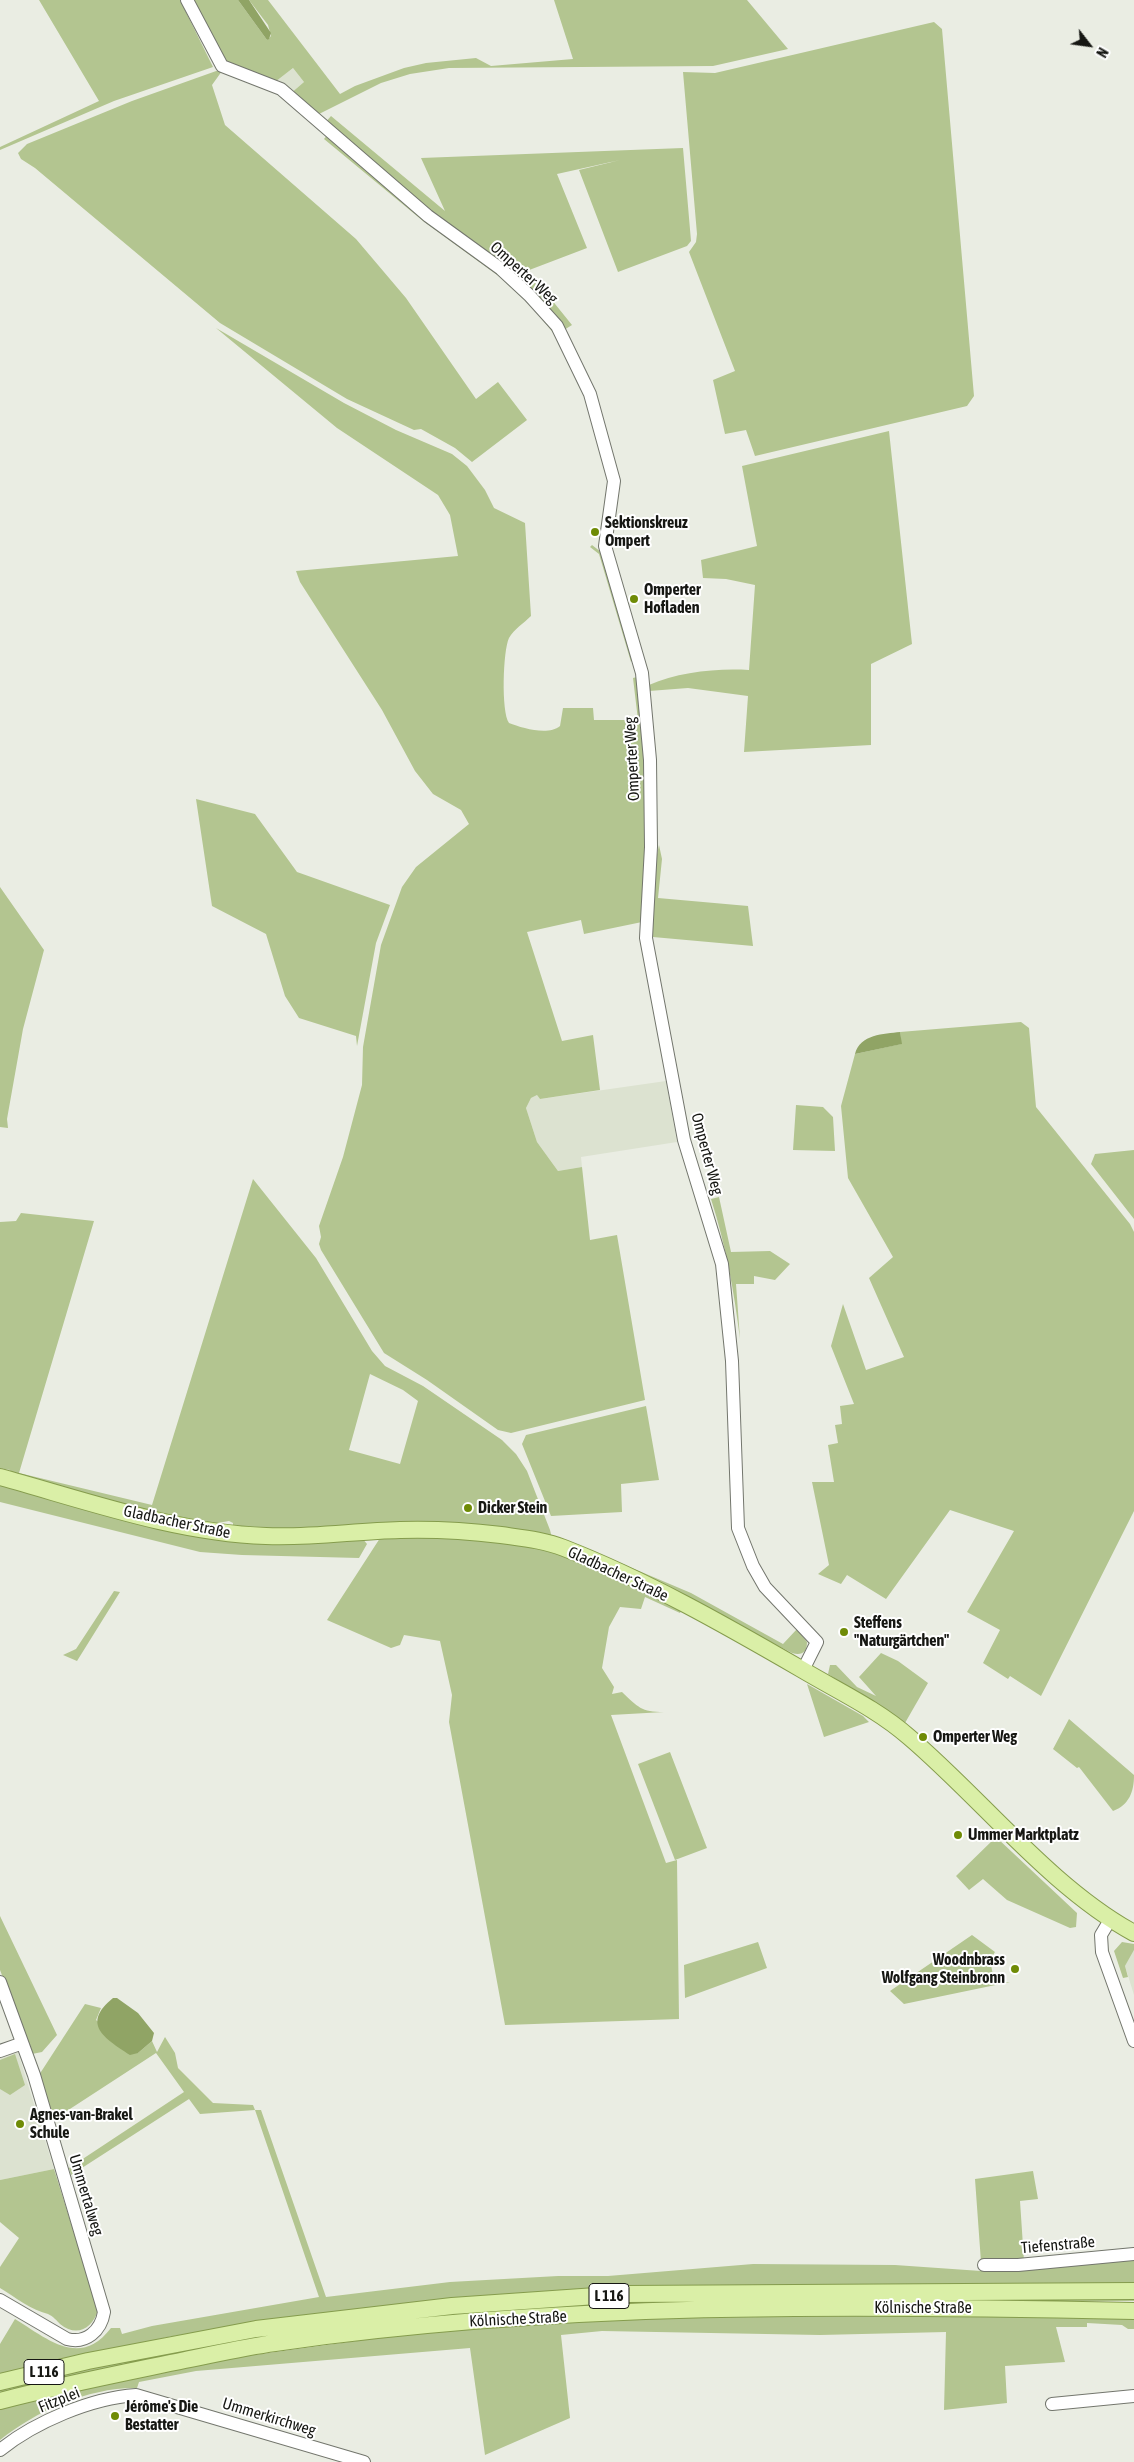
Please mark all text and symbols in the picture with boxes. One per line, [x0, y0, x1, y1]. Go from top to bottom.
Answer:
north arrow [1064, 20, 1114, 70]
text: N [1093, 45, 1111, 60]
street label: Omperter Weg [486, 238, 562, 308]
place label: Sektionskreuz Ompert [605, 513, 688, 551]
marker: Sektionskreuz Ompert [589, 526, 601, 538]
place label: Omperter Hofladen [644, 580, 701, 618]
marker: Omperter Hofladen [628, 593, 640, 605]
street label: Omperter Weg [620, 716, 644, 802]
street label: Omperter Weg [687, 1111, 727, 1197]
place label: Dicker Stein [478, 1498, 547, 1518]
street label: Gladbacher Straße [122, 1501, 232, 1543]
marker: Dicker Stein [462, 1502, 474, 1514]
street label: Gladbacher Straße [565, 1542, 671, 1606]
place label: Steffens "Naturgärtchen" [854, 1613, 949, 1651]
marker: Steffens "Naturgärtchen" [838, 1626, 850, 1638]
place label: Omperter Weg [933, 1727, 1017, 1747]
marker: Omperter Weg [917, 1731, 929, 1743]
place label: Ummer Marktplatz [968, 1825, 1079, 1845]
marker: Ummer Marktplatz [952, 1829, 964, 1841]
place label: Woodnbrass Wolfgang Steinbronn [882, 1950, 1005, 1988]
marker: Woodnbrass Wolfgang Steinbronn [1009, 1963, 1021, 1975]
place label: Agnes-van-Brakel Schule [30, 2105, 133, 2143]
marker: Agnes-van-Brakel Schule [14, 2118, 26, 2130]
street label: Ummertalweg [65, 2152, 107, 2238]
street label: Tiefenstraße [1020, 2232, 1096, 2258]
road number: L 116 [589, 2284, 629, 2308]
street label: Kölnische Straße [874, 2298, 972, 2318]
street label: Kölnische Straße [469, 2307, 567, 2331]
road number: L 116 [24, 2360, 64, 2384]
street label: Fitzplei [35, 2383, 83, 2417]
street label: Ummerkirchweg [220, 2394, 318, 2440]
place label: Jérôme's Die Bestatter [125, 2397, 198, 2435]
marker: Jérôme's Die Bestatter [109, 2410, 121, 2422]

